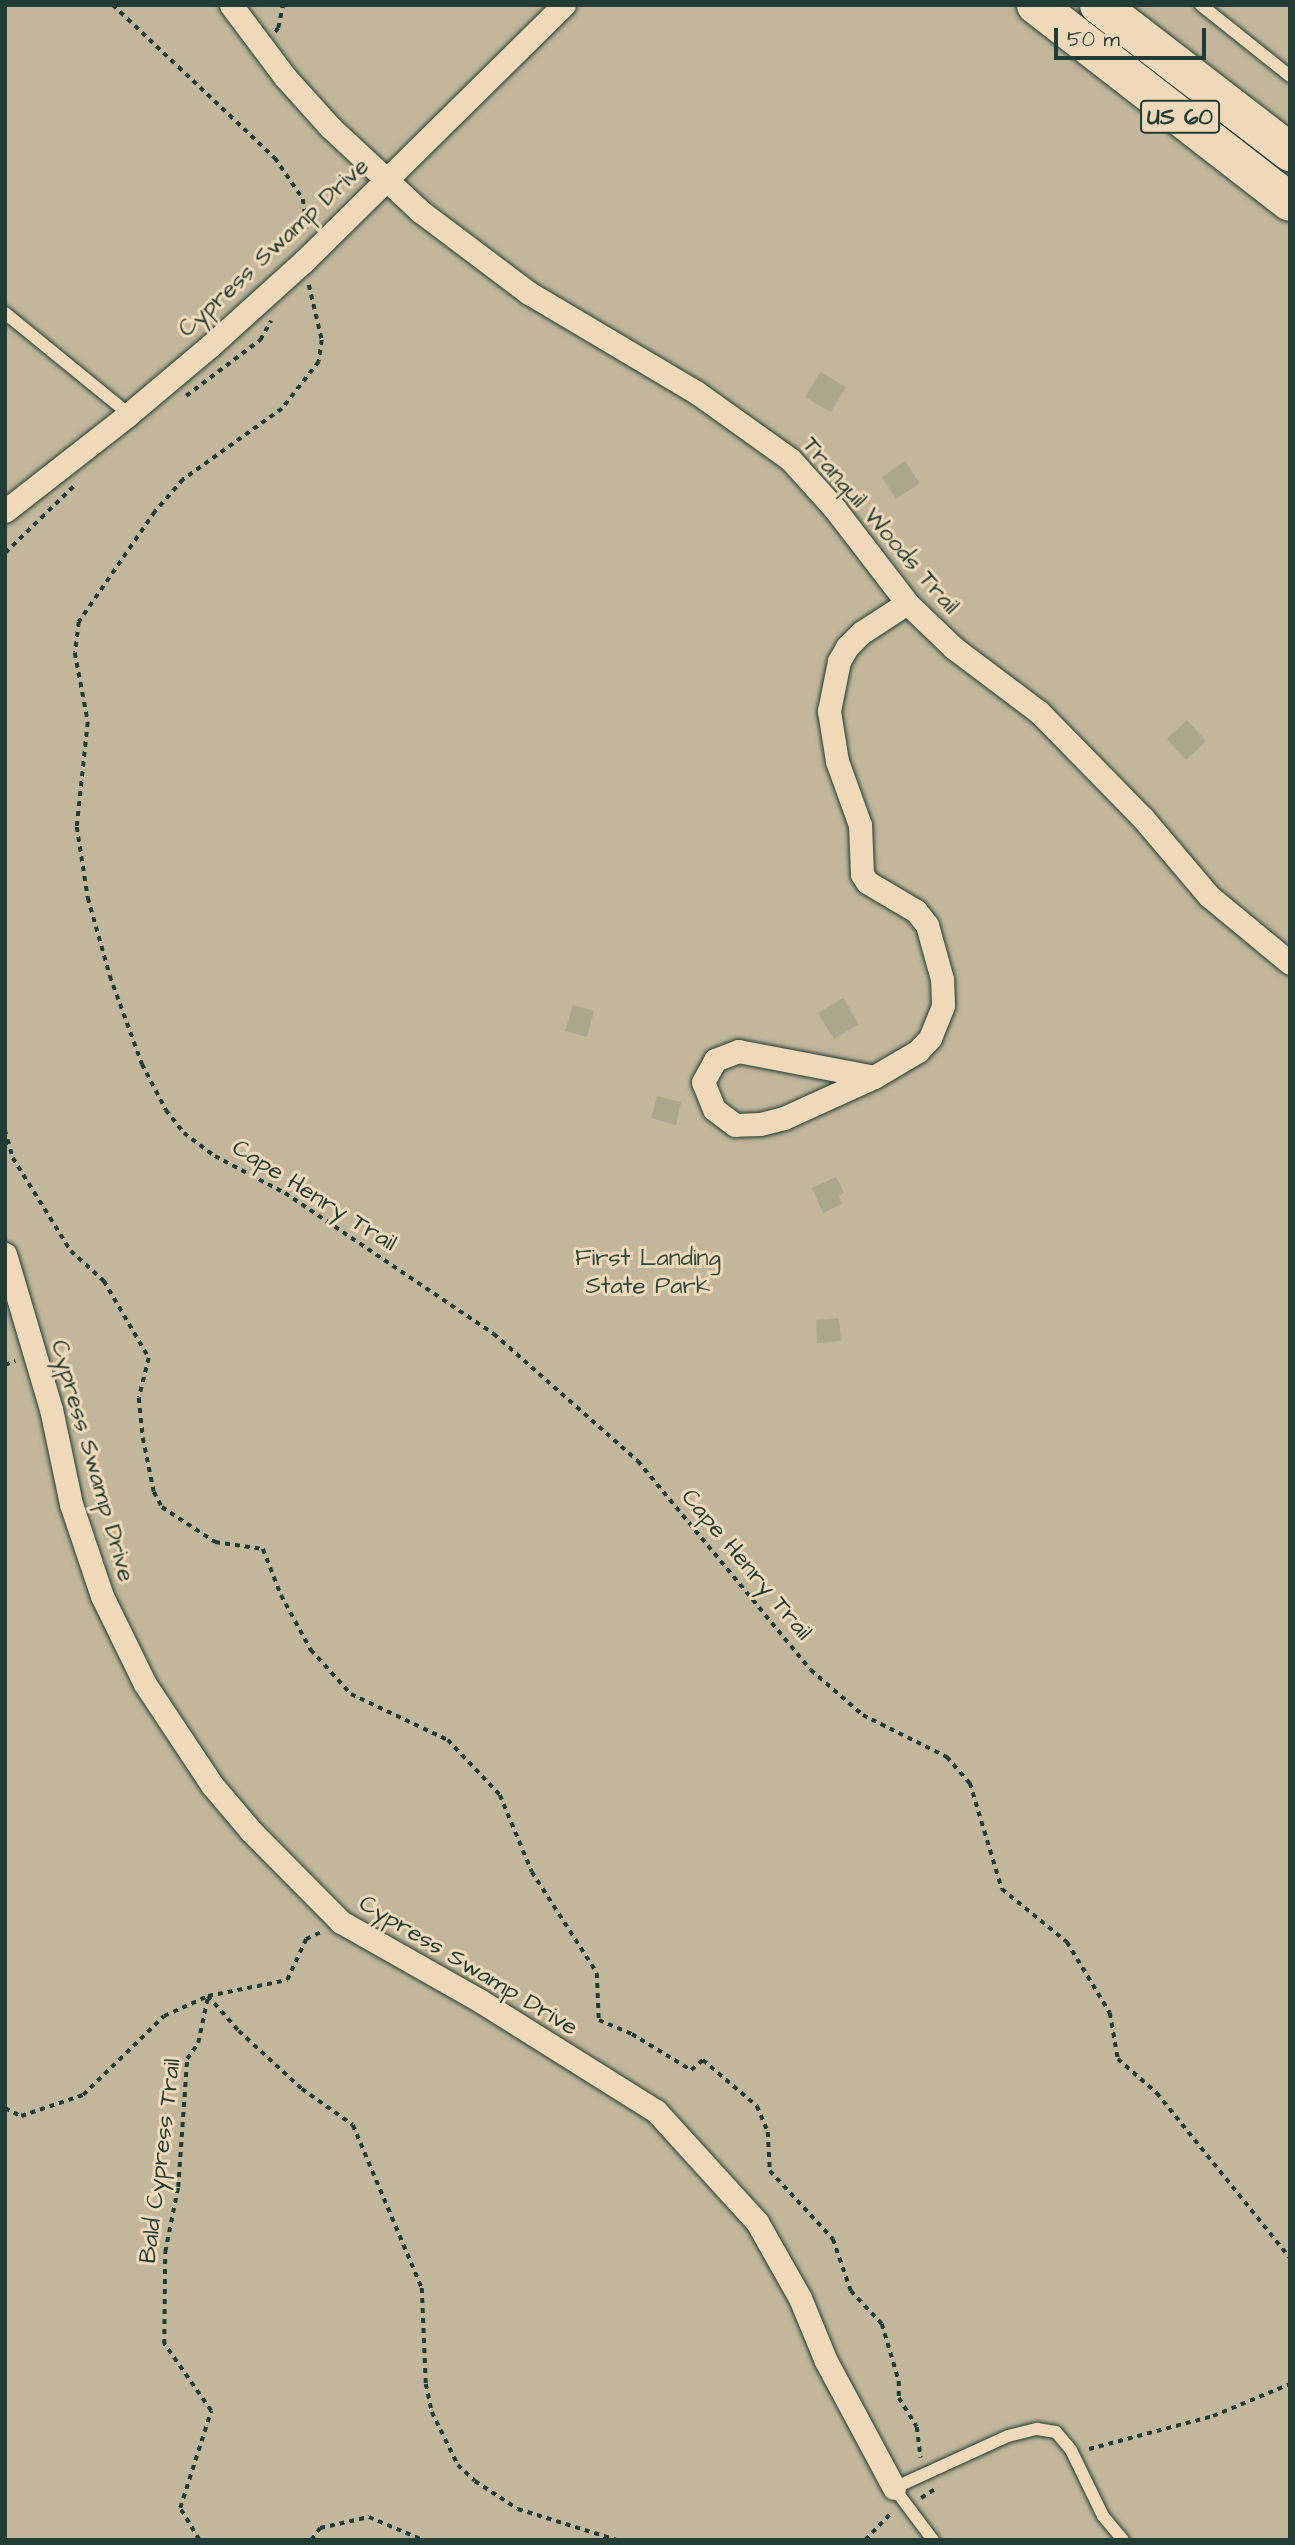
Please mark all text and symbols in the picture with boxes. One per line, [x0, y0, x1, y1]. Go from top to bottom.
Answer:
scale bar [1057, 14, 1209, 58]
text: 50 m [1067, 25, 1120, 54]
road number: US 60 [1140, 98, 1220, 136]
street label: Cypress Swamp Drive [173, 152, 375, 344]
street label: Tranquil Woods Trail [795, 432, 965, 620]
street label: Cape Henry Trail [226, 1134, 402, 1258]
park label: First Landing State Park [575, 1245, 721, 1301]
street label: Cypress Swamp Drive [44, 1337, 140, 1585]
street label: Cape Henry Trail [674, 1484, 818, 1646]
street label: Cypress Swamp Drive [353, 1889, 583, 2043]
street label: Bald Cypress Trail [134, 2057, 188, 2265]

